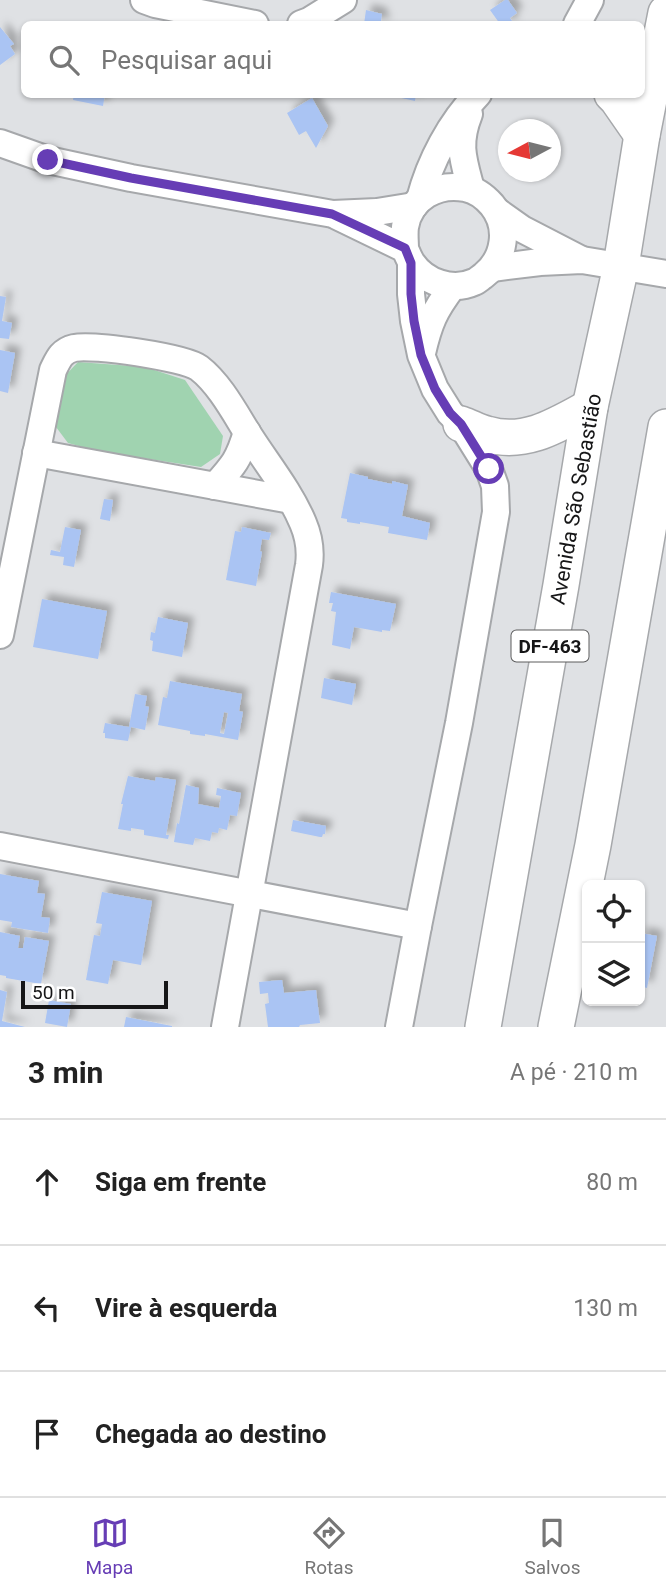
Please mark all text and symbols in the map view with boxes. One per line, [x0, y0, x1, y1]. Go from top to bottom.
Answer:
search box [21, 21, 645, 98]
icon: search [45, 41, 83, 79]
text: Pesquisar aqui [101, 45, 272, 75]
north arrow [498, 119, 561, 182]
route end [32, 144, 63, 175]
street label: Avenida São Sebastião [546, 392, 606, 606]
route start [473, 453, 504, 484]
road number: DF-463 [512, 631, 588, 662]
map controls [582, 880, 645, 1006]
button: locate [582, 880, 645, 943]
button: layers [582, 943, 645, 1006]
scale bar [21, 978, 168, 1010]
text: 50 m [32, 981, 75, 1004]
text: 3 min [28, 1055, 103, 1090]
text: A pé · 210 m [510, 1059, 638, 1086]
icon: ahead [28, 1163, 66, 1201]
text: Siga em frente [95, 1167, 266, 1197]
text: 80 m [586, 1169, 638, 1196]
icon: left [28, 1289, 66, 1327]
text: Vire à esquerda [95, 1293, 278, 1323]
text: 130 m [573, 1295, 638, 1322]
icon: arrive [28, 1415, 66, 1453]
text: Chegada ao destino [95, 1419, 326, 1449]
tab: Mapa [86, 1514, 133, 1579]
tab: Rotas [305, 1514, 353, 1579]
tab: Salvos [525, 1514, 580, 1579]

